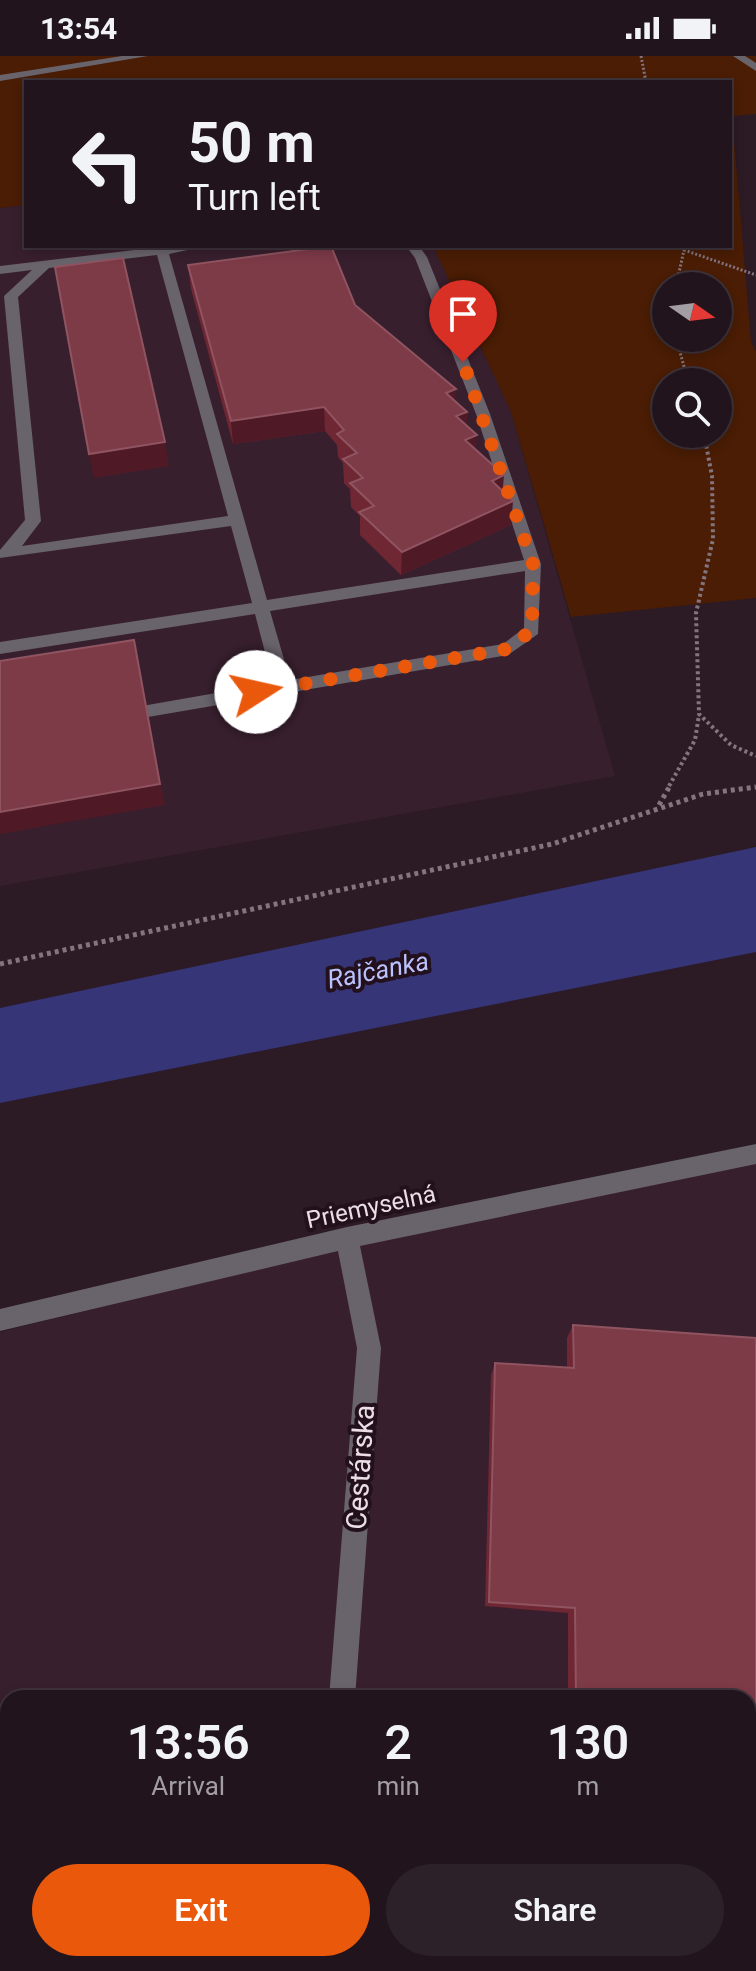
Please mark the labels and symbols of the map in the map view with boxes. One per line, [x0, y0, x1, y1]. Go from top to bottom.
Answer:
north arrow [652, 272, 732, 352]
pin [429, 280, 497, 362]
position arrow [214, 650, 298, 734]
water label: Rajčanka [325, 945, 431, 995]
street label: Priemyselná [304, 1180, 438, 1234]
street label: Cestárska [340, 1403, 381, 1531]

